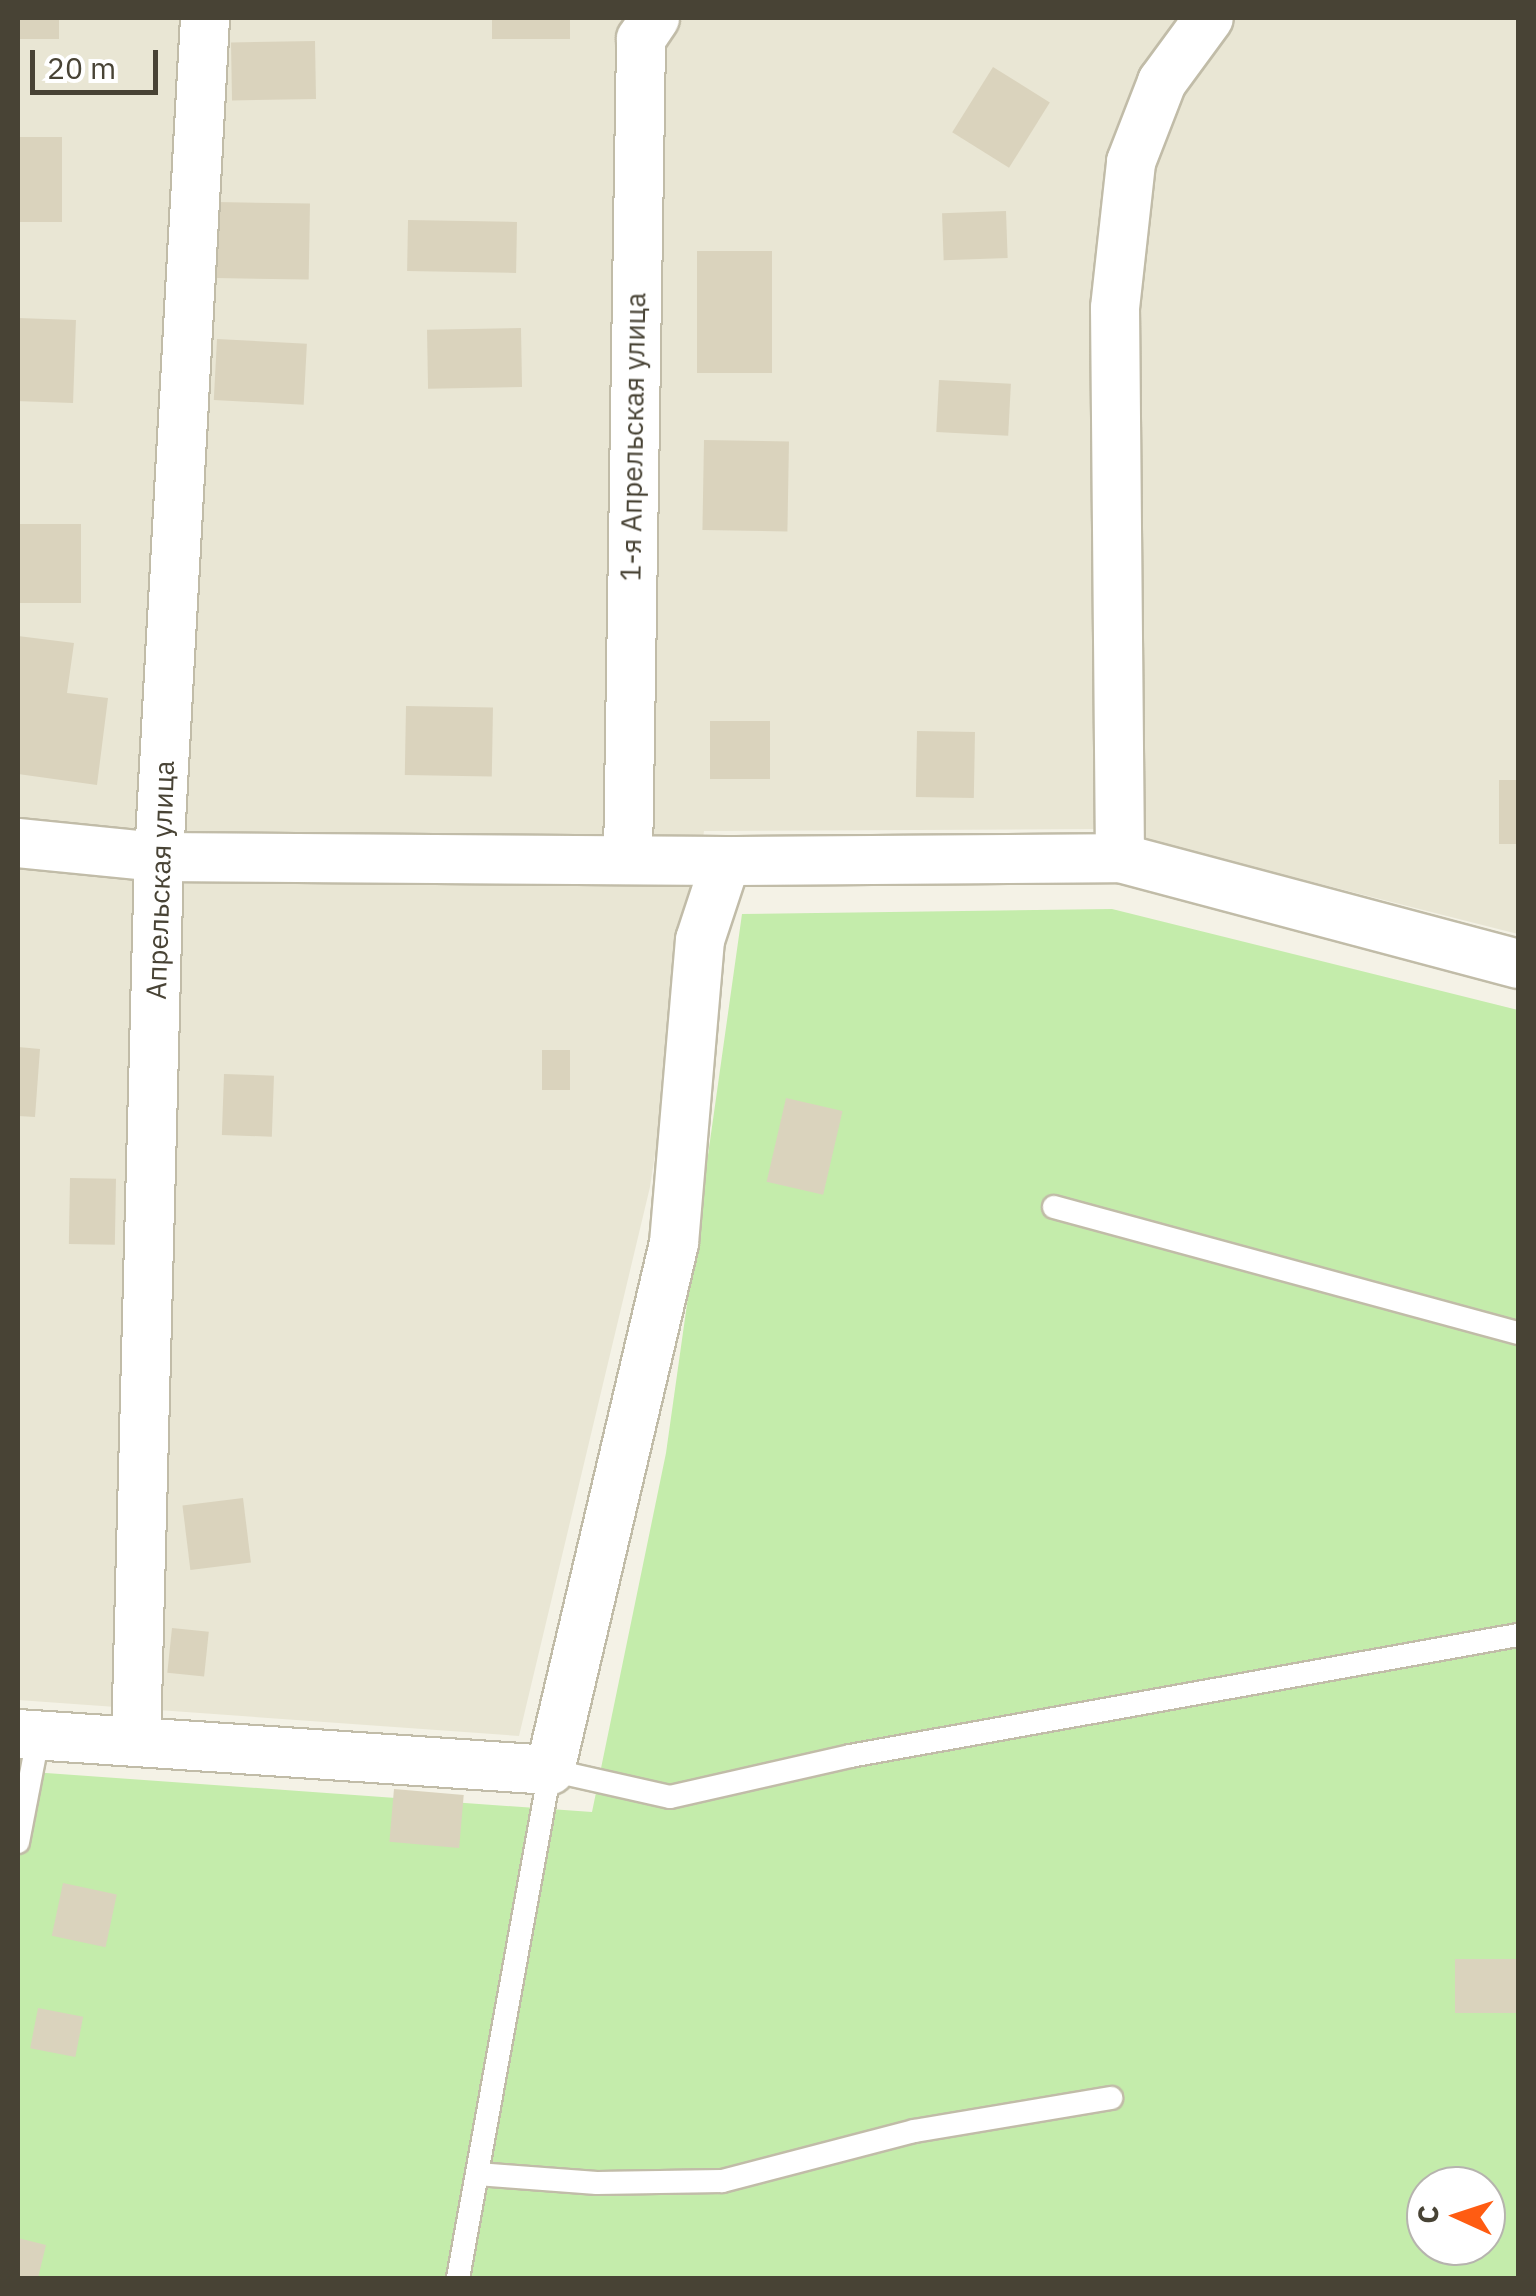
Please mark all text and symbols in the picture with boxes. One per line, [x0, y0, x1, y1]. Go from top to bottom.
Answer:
scale bar [35, 30, 162, 92]
text: 20 m [47, 48, 116, 87]
street label: 1-я Апрельская улица [614, 292, 652, 582]
street label: Апрельская улица [139, 760, 181, 1000]
north arrow [1406, 2166, 1506, 2266]
text: С [1409, 2204, 1446, 2225]

